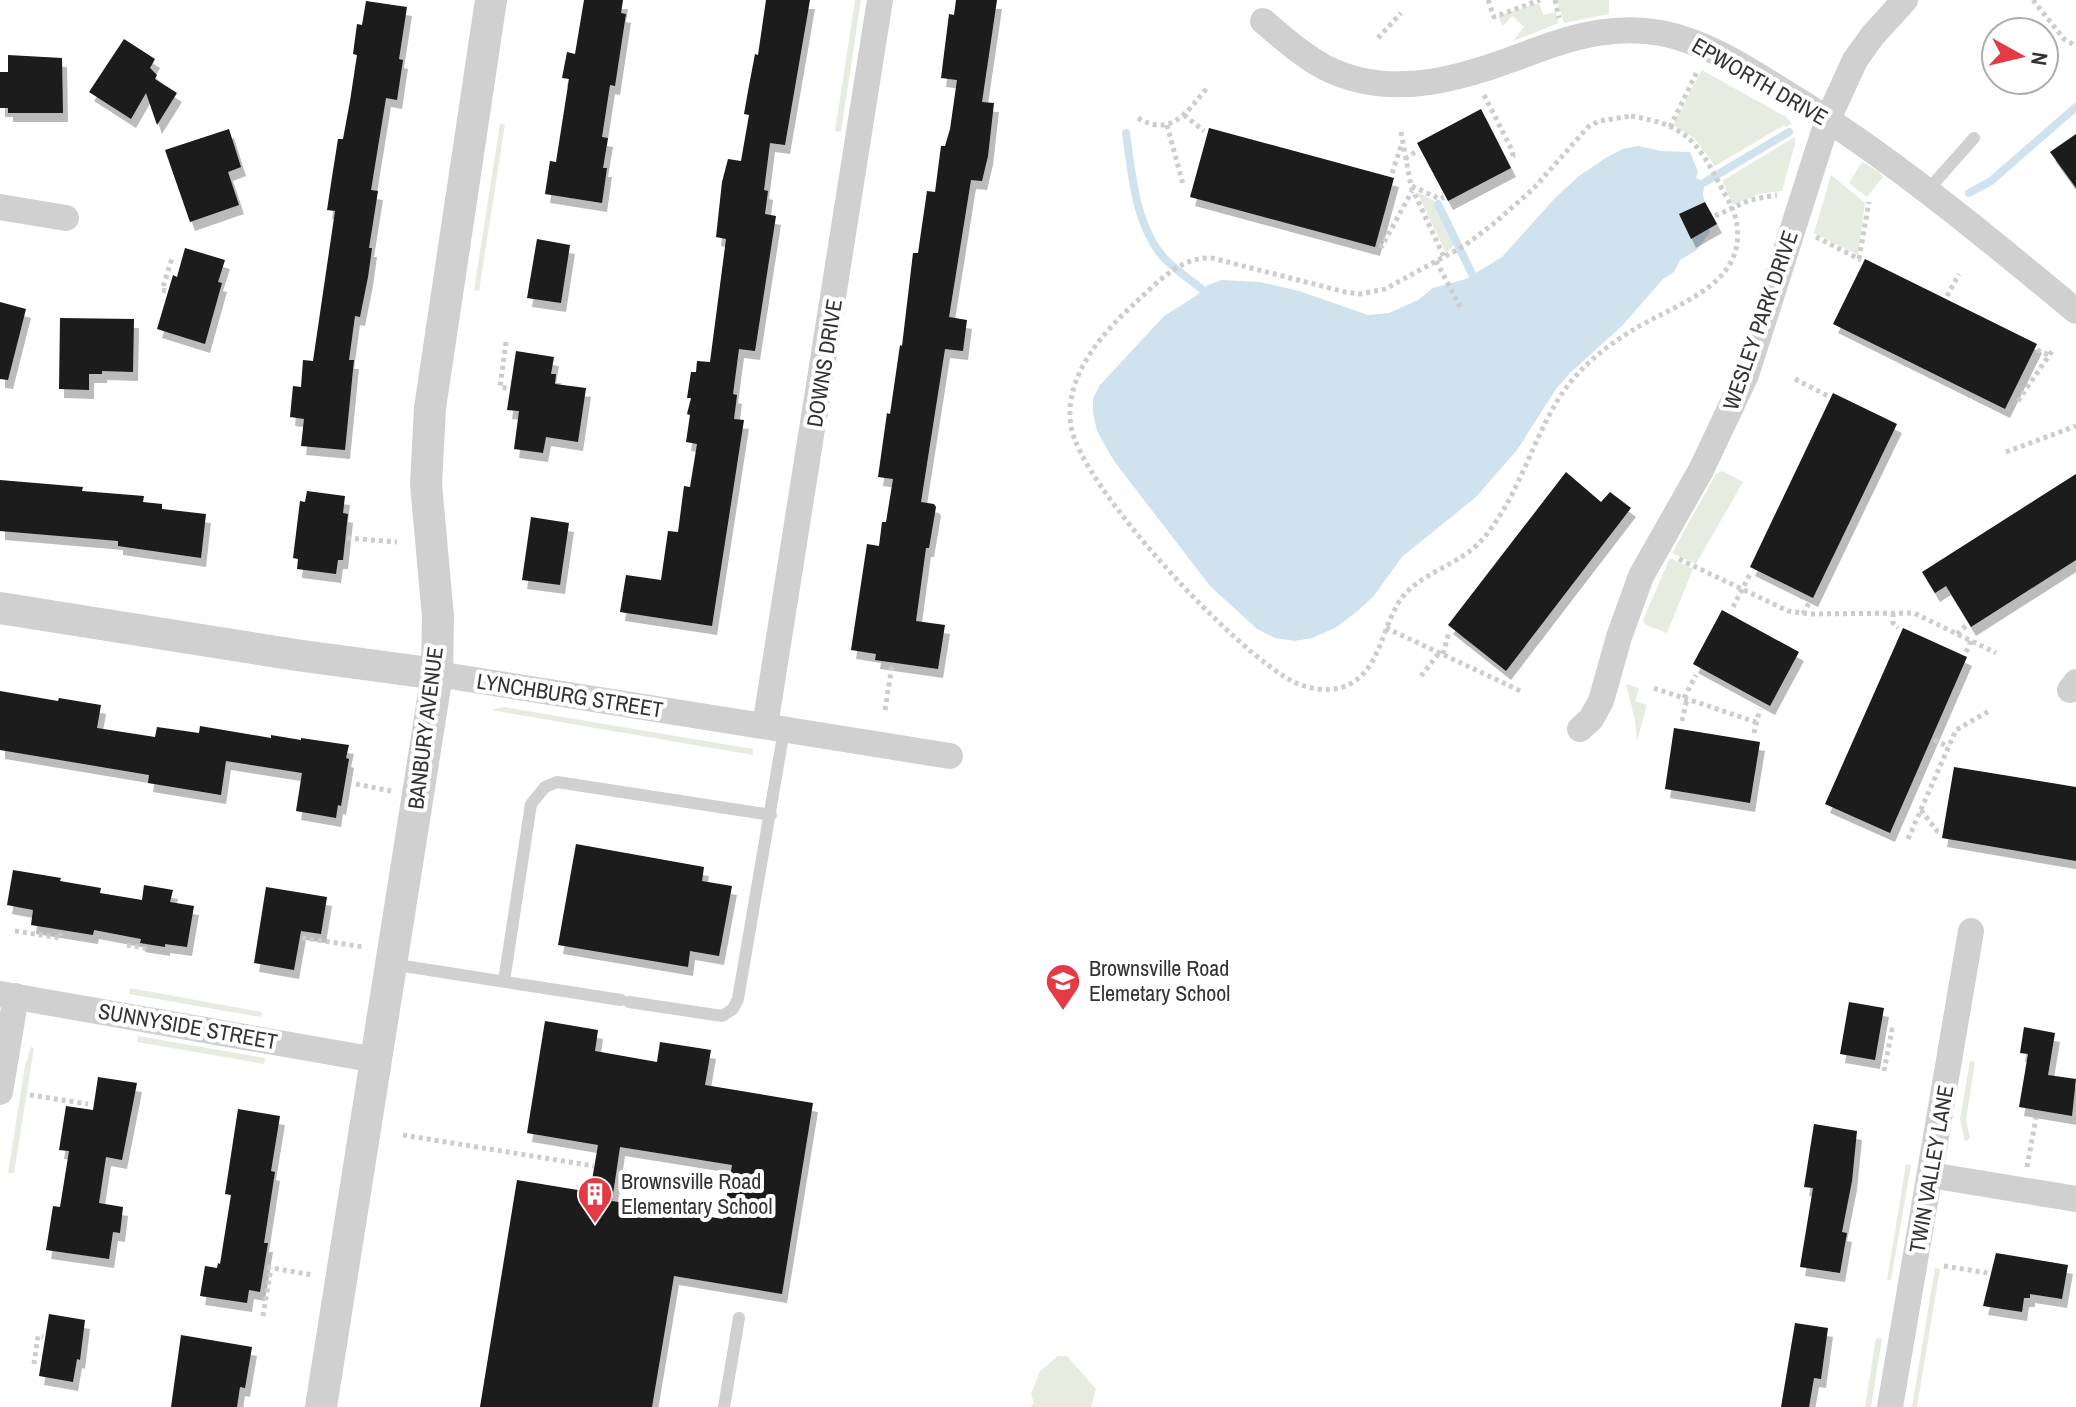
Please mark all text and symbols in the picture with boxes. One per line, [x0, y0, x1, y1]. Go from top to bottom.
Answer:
north arrow [1980, 16, 2060, 96]
street label: EPWORTH DRIVE [1687, 30, 1833, 132]
text: N [2024, 50, 2056, 67]
street label: WESLEY PARK DRIVE [1715, 226, 1805, 414]
street label: DOWNS DRIVE [799, 297, 849, 429]
street label: BANBURY AVENUE [400, 645, 450, 811]
street label: LYNCHBURG STREET [475, 665, 665, 725]
place label: Brownsville Road Elemetary School [1089, 953, 1230, 1008]
school or university icon: Brownsville Road Elemetary School [1044, 962, 1082, 1012]
street label: SUNNYSIDE STREET [96, 995, 280, 1057]
street label: TWIN VALLEY LANE [1901, 1083, 1961, 1255]
place label: Brownsville Road Elementary School [621, 1166, 772, 1221]
building icon: Brownsville Road Elementary School [576, 1175, 614, 1225]

